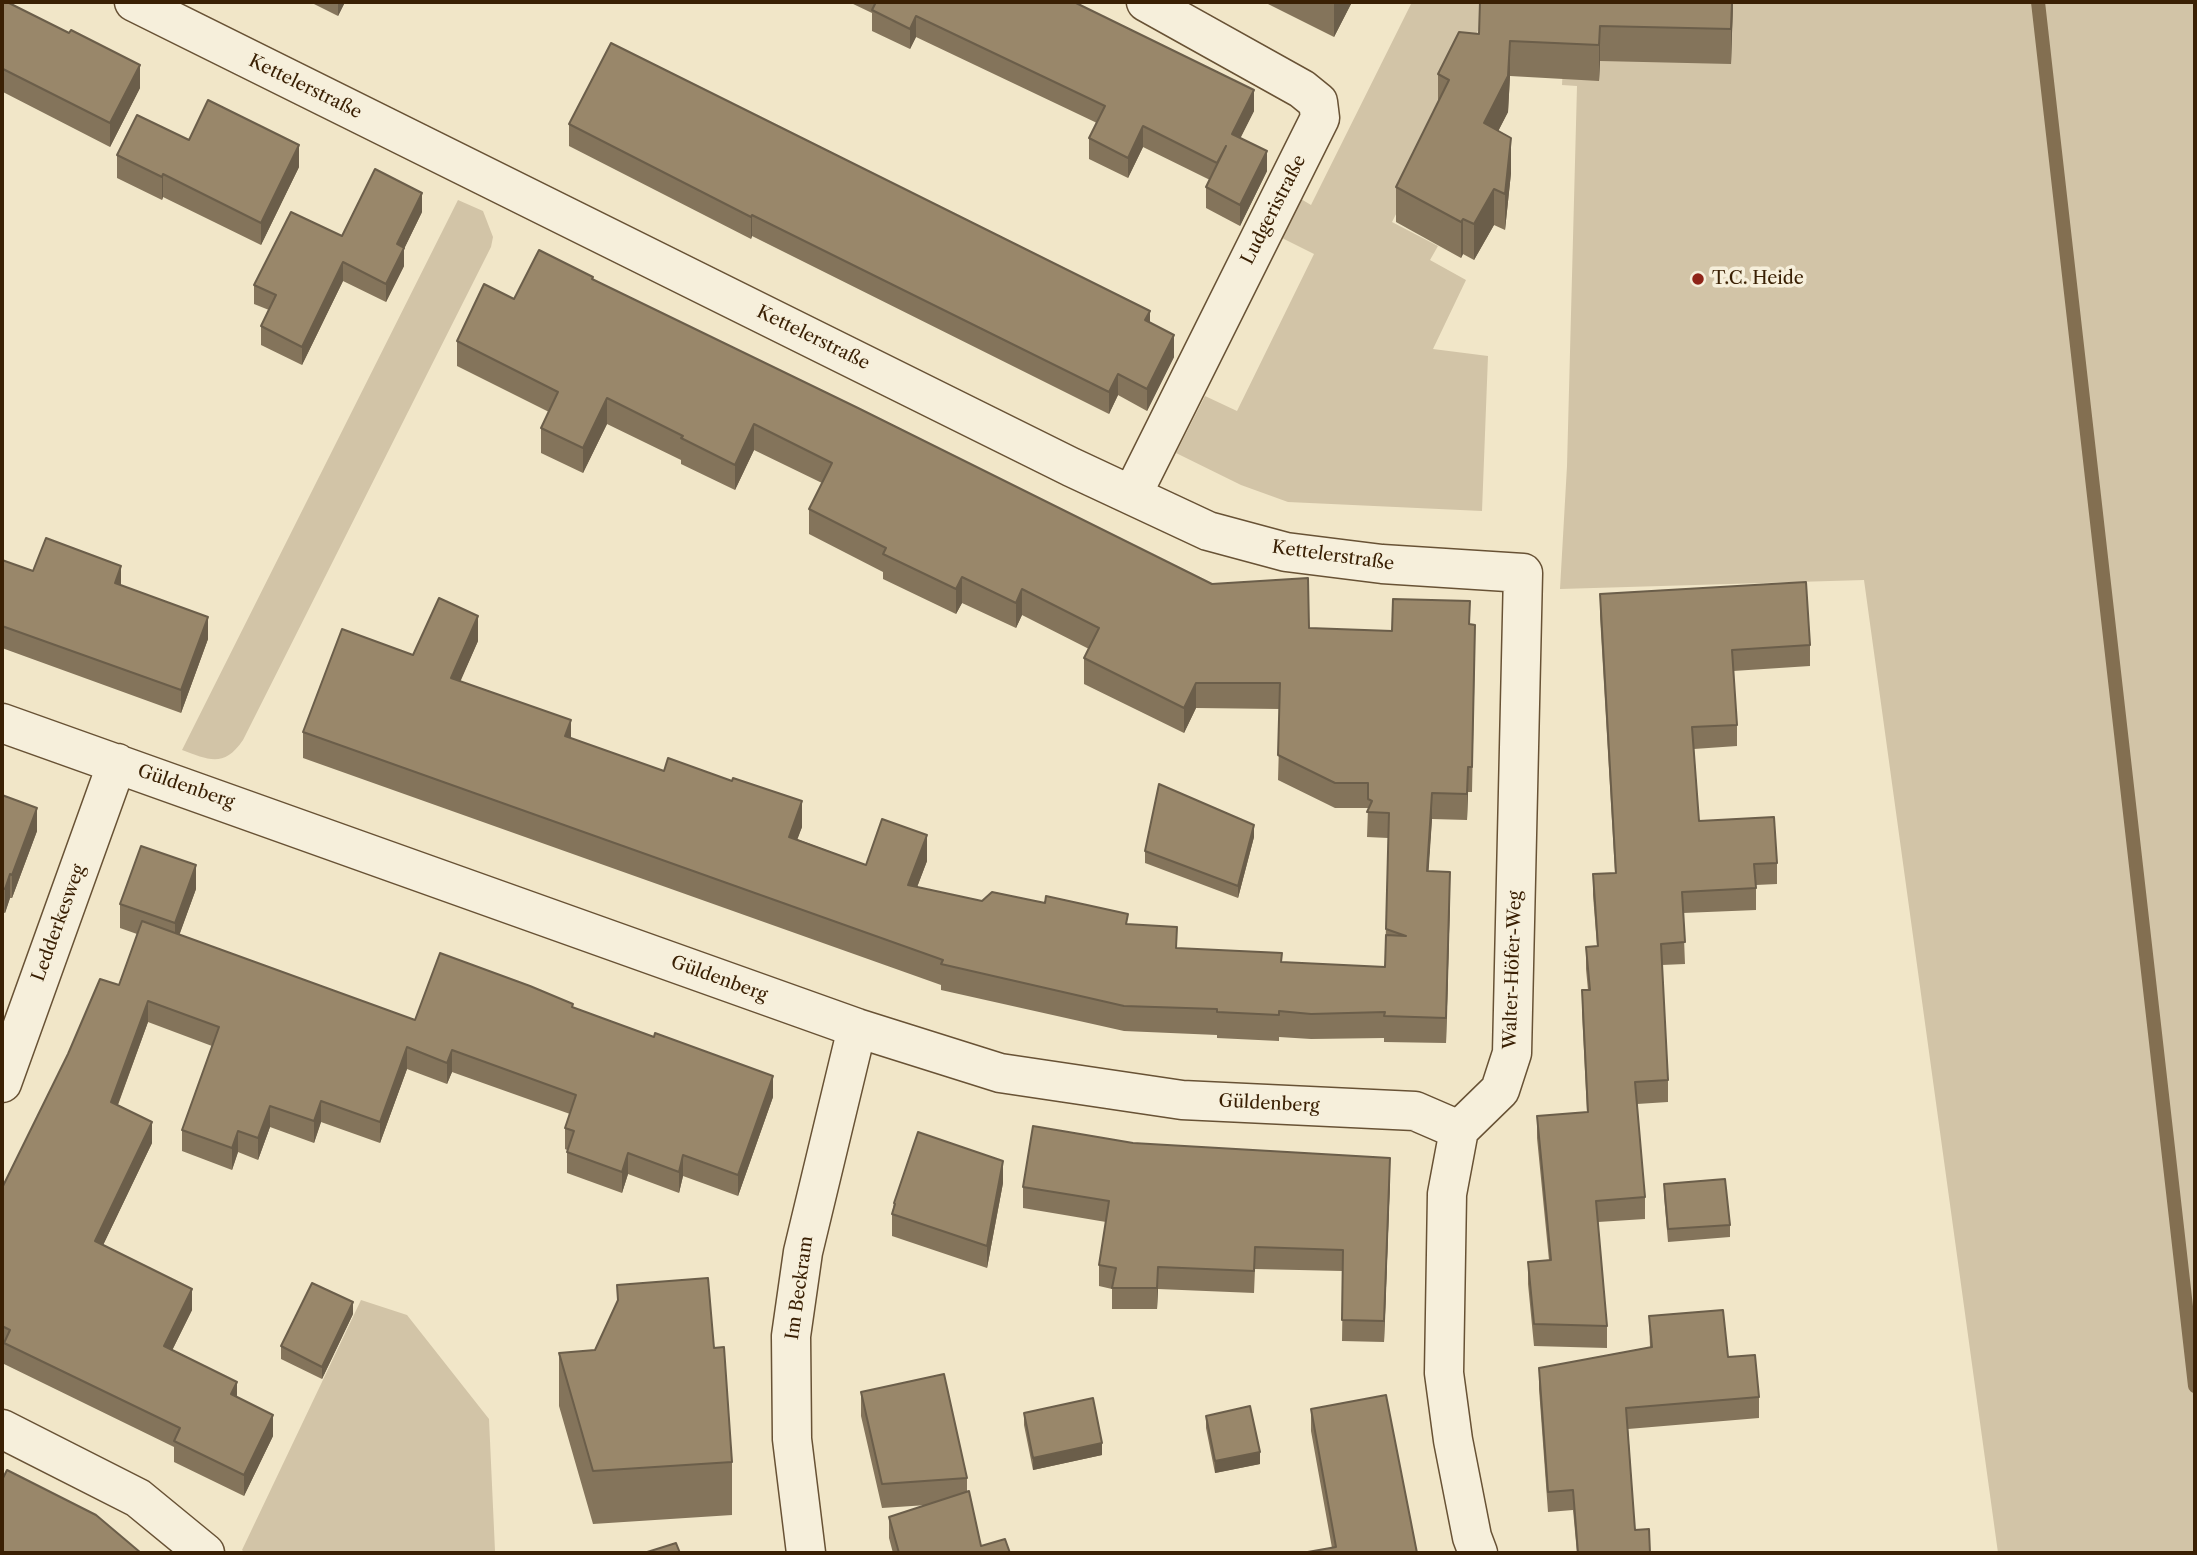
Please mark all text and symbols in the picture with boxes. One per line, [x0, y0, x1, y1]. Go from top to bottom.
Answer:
street label: Kettelerstraße [245, 50, 365, 124]
street label: Ludgeristraße [1237, 152, 1311, 268]
place label: T.C. Heide [1712, 268, 1804, 290]
marker: T.C. Heide [1690, 271, 1706, 287]
street label: Kettelerstraße [753, 301, 873, 375]
street label: Kettelerstraße [1271, 537, 1395, 575]
street label: Güldenberg [135, 760, 237, 814]
street label: Ledderkesweg [28, 862, 90, 984]
street label: Walter-Höfer-Weg [1499, 890, 1527, 1050]
street label: Güldenberg [668, 952, 770, 1006]
street label: Güldenberg [1218, 1091, 1320, 1117]
street label: Im Beckram [782, 1235, 818, 1341]

